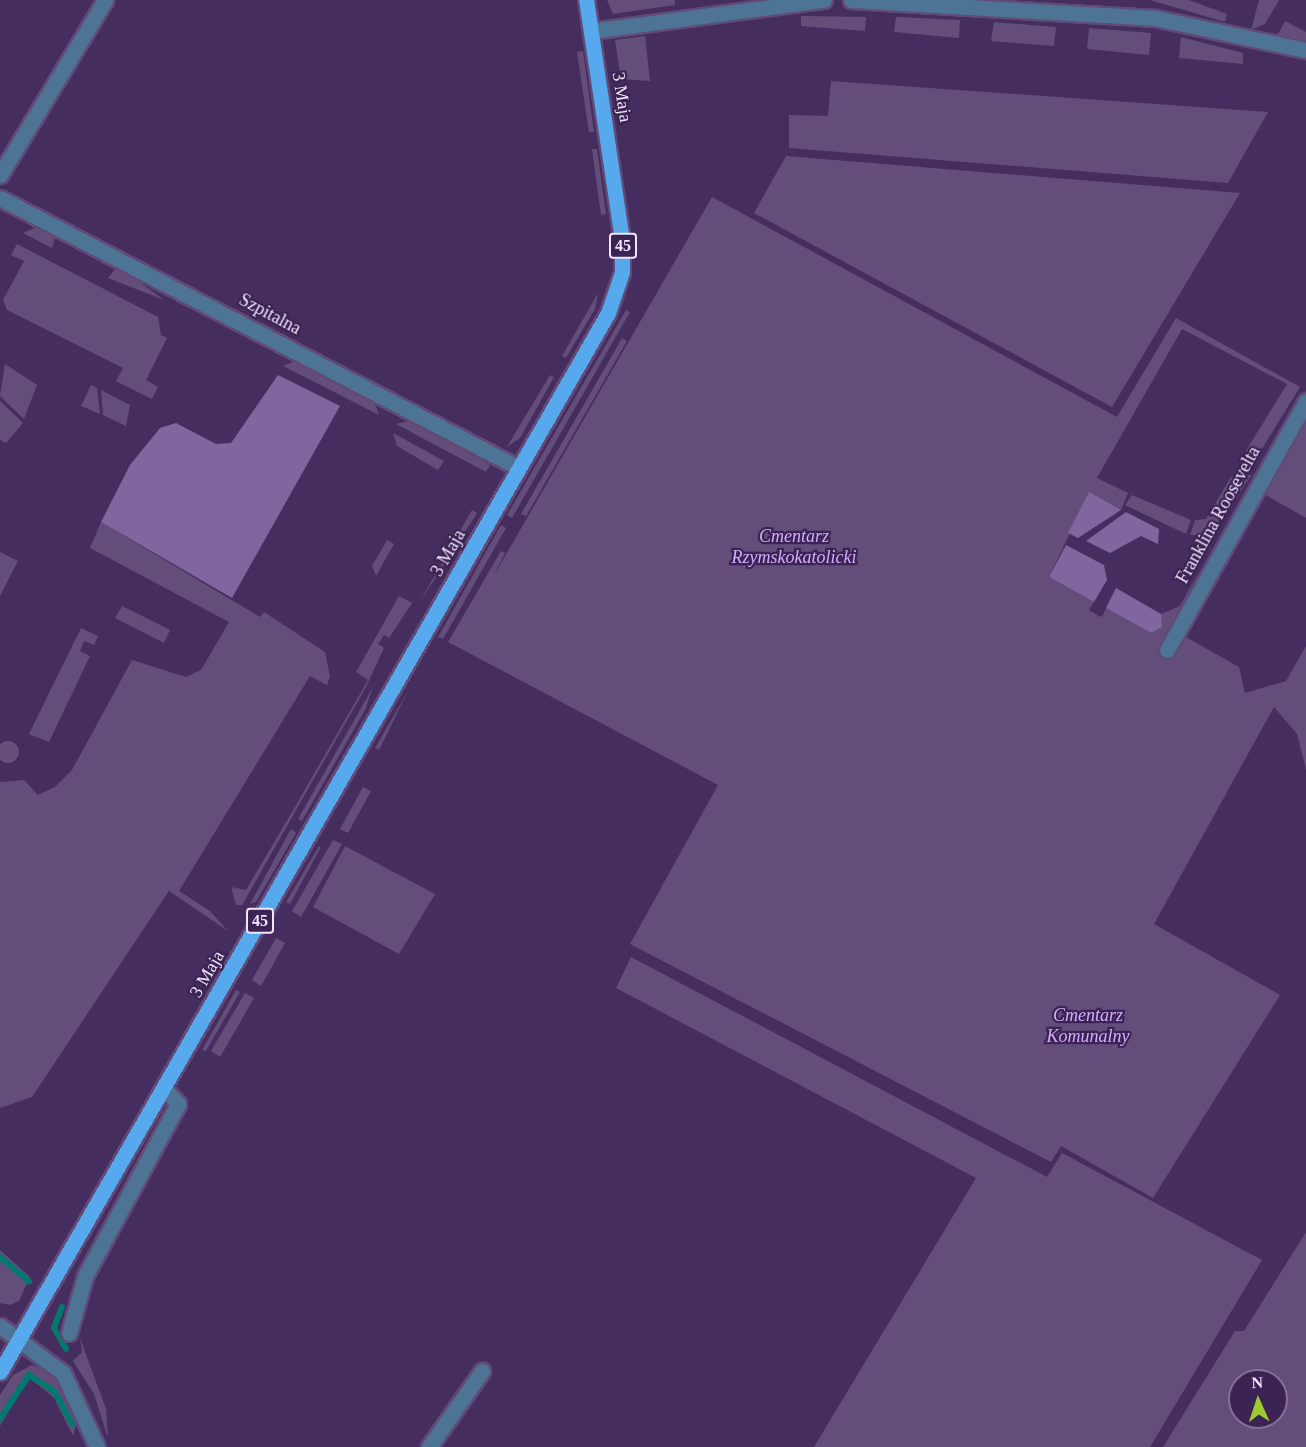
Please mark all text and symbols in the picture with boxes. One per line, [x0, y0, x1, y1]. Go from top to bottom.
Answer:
street label: 3 Maja [607, 70, 637, 124]
road number: 45 [608, 233, 638, 259]
street label: Szpitalna [235, 289, 305, 339]
street label: Franklina Roosevelta [1171, 443, 1265, 587]
street label: 3 Maja [426, 526, 470, 580]
park label: Cmentarz Rzymskokatolicki [732, 526, 856, 568]
road number: 45 [245, 908, 275, 934]
street label: 3 Maja [185, 947, 229, 1001]
park label: Cmentarz Komunalny [1047, 1005, 1129, 1048]
north arrow [1228, 1369, 1288, 1429]
text: N [1251, 1374, 1263, 1391]

